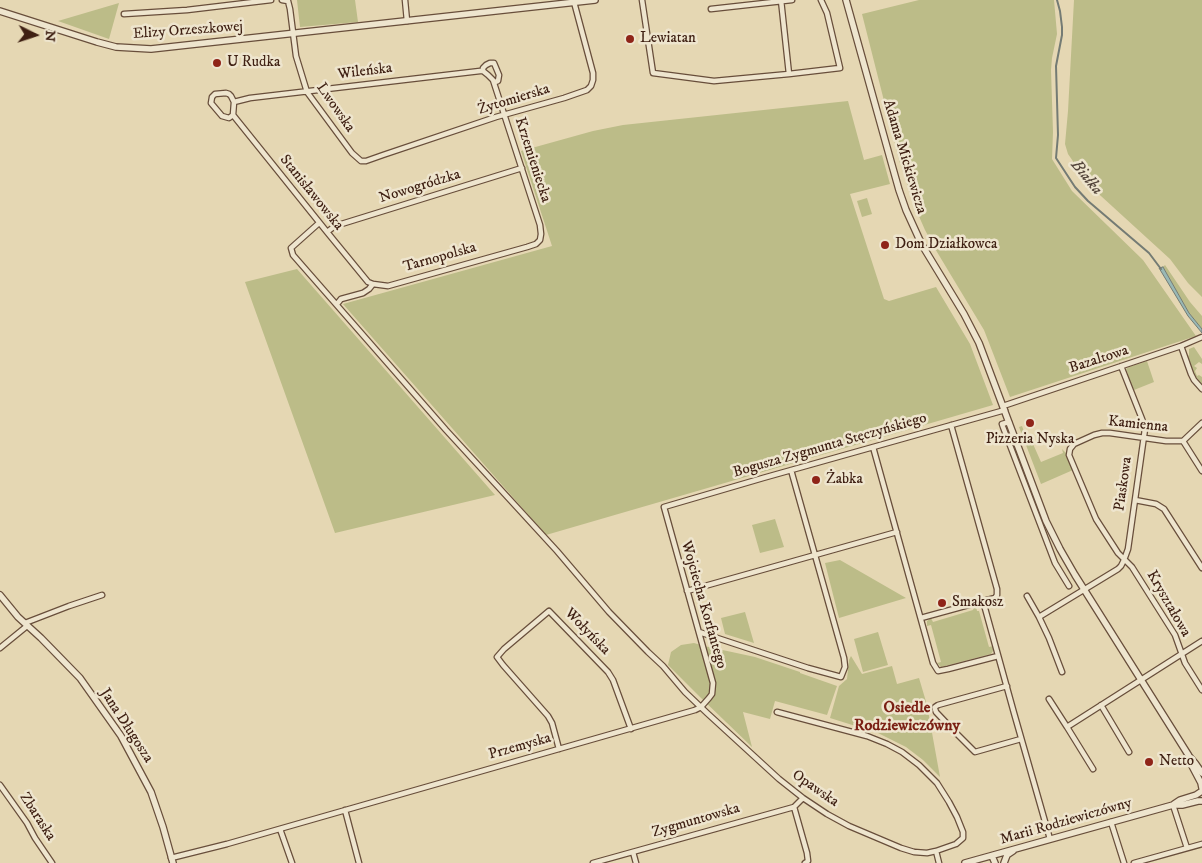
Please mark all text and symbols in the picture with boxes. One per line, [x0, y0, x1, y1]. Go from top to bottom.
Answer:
north arrow [10, 10, 60, 60]
street label: Elizy Orzeszkowej [132, 18, 244, 44]
text: N [41, 30, 59, 42]
place label: Lewiatan [640, 30, 696, 48]
marker: Lewiatan [624, 33, 636, 45]
place label: U Rudka [227, 54, 280, 72]
marker: U Rudka [211, 57, 223, 69]
street label: Wileńska [337, 60, 393, 84]
street label: Lwowska [312, 80, 358, 136]
street label: Żytomierska [476, 81, 552, 119]
street label: Adama Mickiewicza [878, 98, 930, 216]
street label: Krzemieniecka [510, 115, 554, 205]
street label: Stanisławowska [275, 152, 347, 234]
water label: Białka [1066, 157, 1106, 199]
street label: Nowogródzka [377, 166, 463, 208]
place label: Dom Działkowca [895, 236, 997, 254]
street label: Tarnopolska [401, 239, 479, 277]
marker: Dom Działkowca [879, 239, 891, 251]
street label: Bazaltowa [1067, 342, 1131, 378]
street label: Bogusza Zygmunta Stęczyńskiego [731, 410, 929, 482]
street label: Kamienna [1107, 413, 1169, 437]
marker: Pizzeria Nyska [1024, 417, 1036, 429]
place label: Pizzeria Nyska [986, 431, 1074, 449]
street label: Piaskowa [1111, 456, 1137, 512]
place label: Żabka [826, 471, 863, 489]
marker: Żabka [810, 474, 822, 486]
street label: Wojciecha Korfantego [676, 539, 730, 671]
street label: Kryształowa [1142, 568, 1194, 640]
place label: Smakosz [952, 594, 1004, 612]
marker: Smakosz [936, 597, 948, 609]
street label: Wołyńska [560, 605, 614, 659]
street label: Jana Długosza [95, 686, 157, 766]
district label: Osiedle Rodziewiczówny [854, 699, 960, 737]
street label: Przemyska [487, 730, 553, 764]
place label: Netto [1159, 753, 1194, 771]
marker: Netto [1143, 756, 1155, 768]
street label: Opawska [788, 766, 842, 812]
street label: Zbaraska [15, 790, 59, 844]
street label: Marii Rodziewiczówny [998, 795, 1134, 849]
street label: Zygmuntowska [650, 800, 742, 842]

